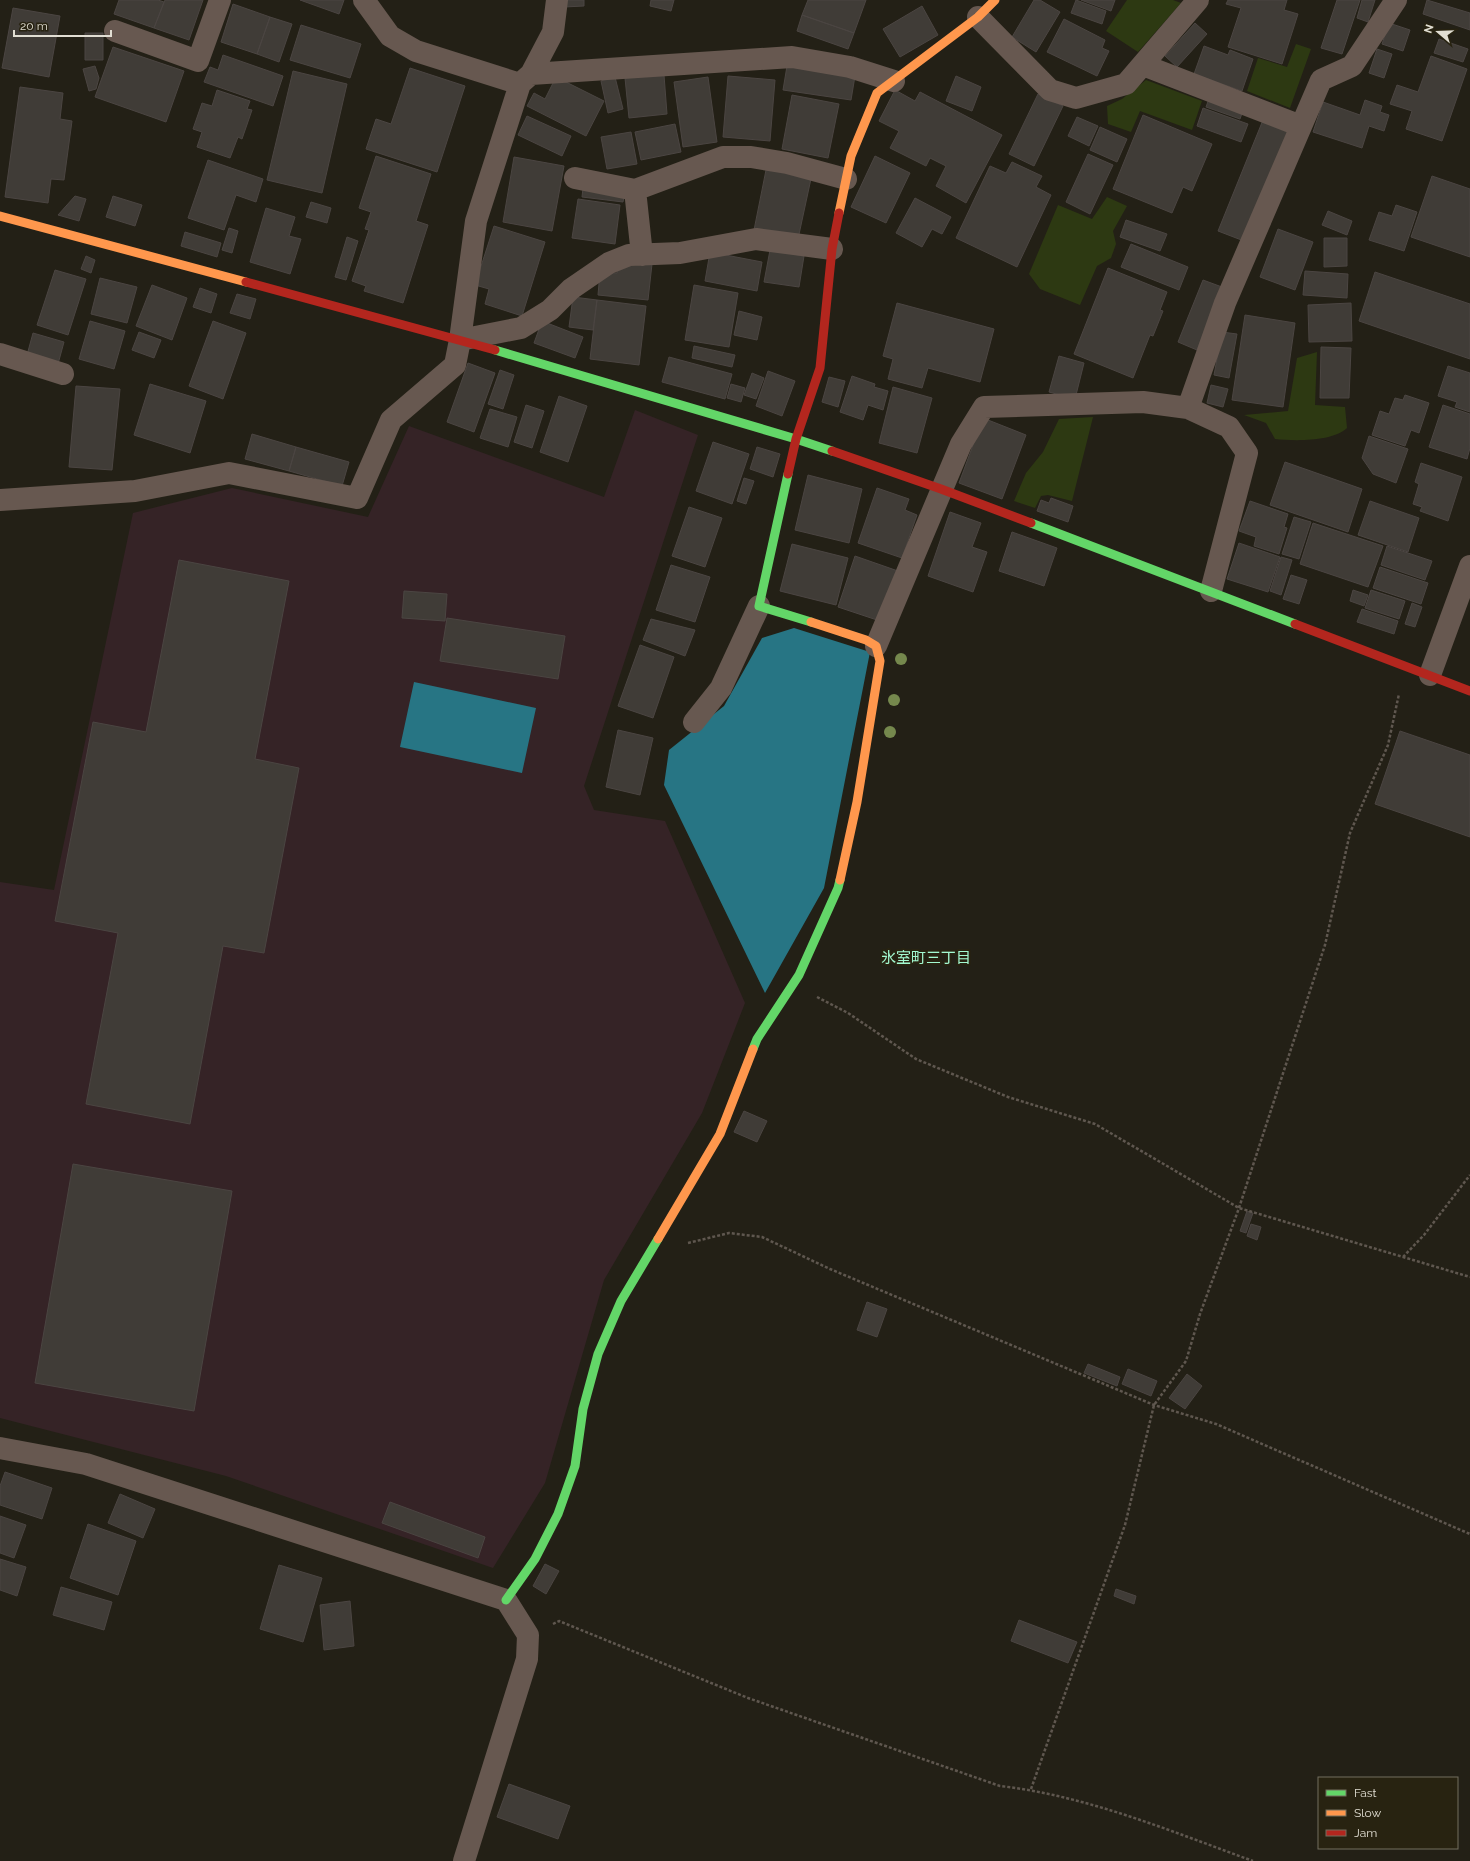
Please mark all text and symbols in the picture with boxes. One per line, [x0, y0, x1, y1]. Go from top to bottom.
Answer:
scale bar [14, 12, 111, 38]
north arrow [1418, 12, 1458, 52]
text: 20 m [20, 19, 48, 33]
text: N [1422, 23, 1437, 35]
district label: 氷室町三丁目 [881, 949, 971, 967]
legend [1318, 1777, 1458, 1849]
text: Fast [1354, 1786, 1377, 1800]
text: Slow [1354, 1806, 1381, 1820]
text: Jam [1354, 1826, 1377, 1840]

